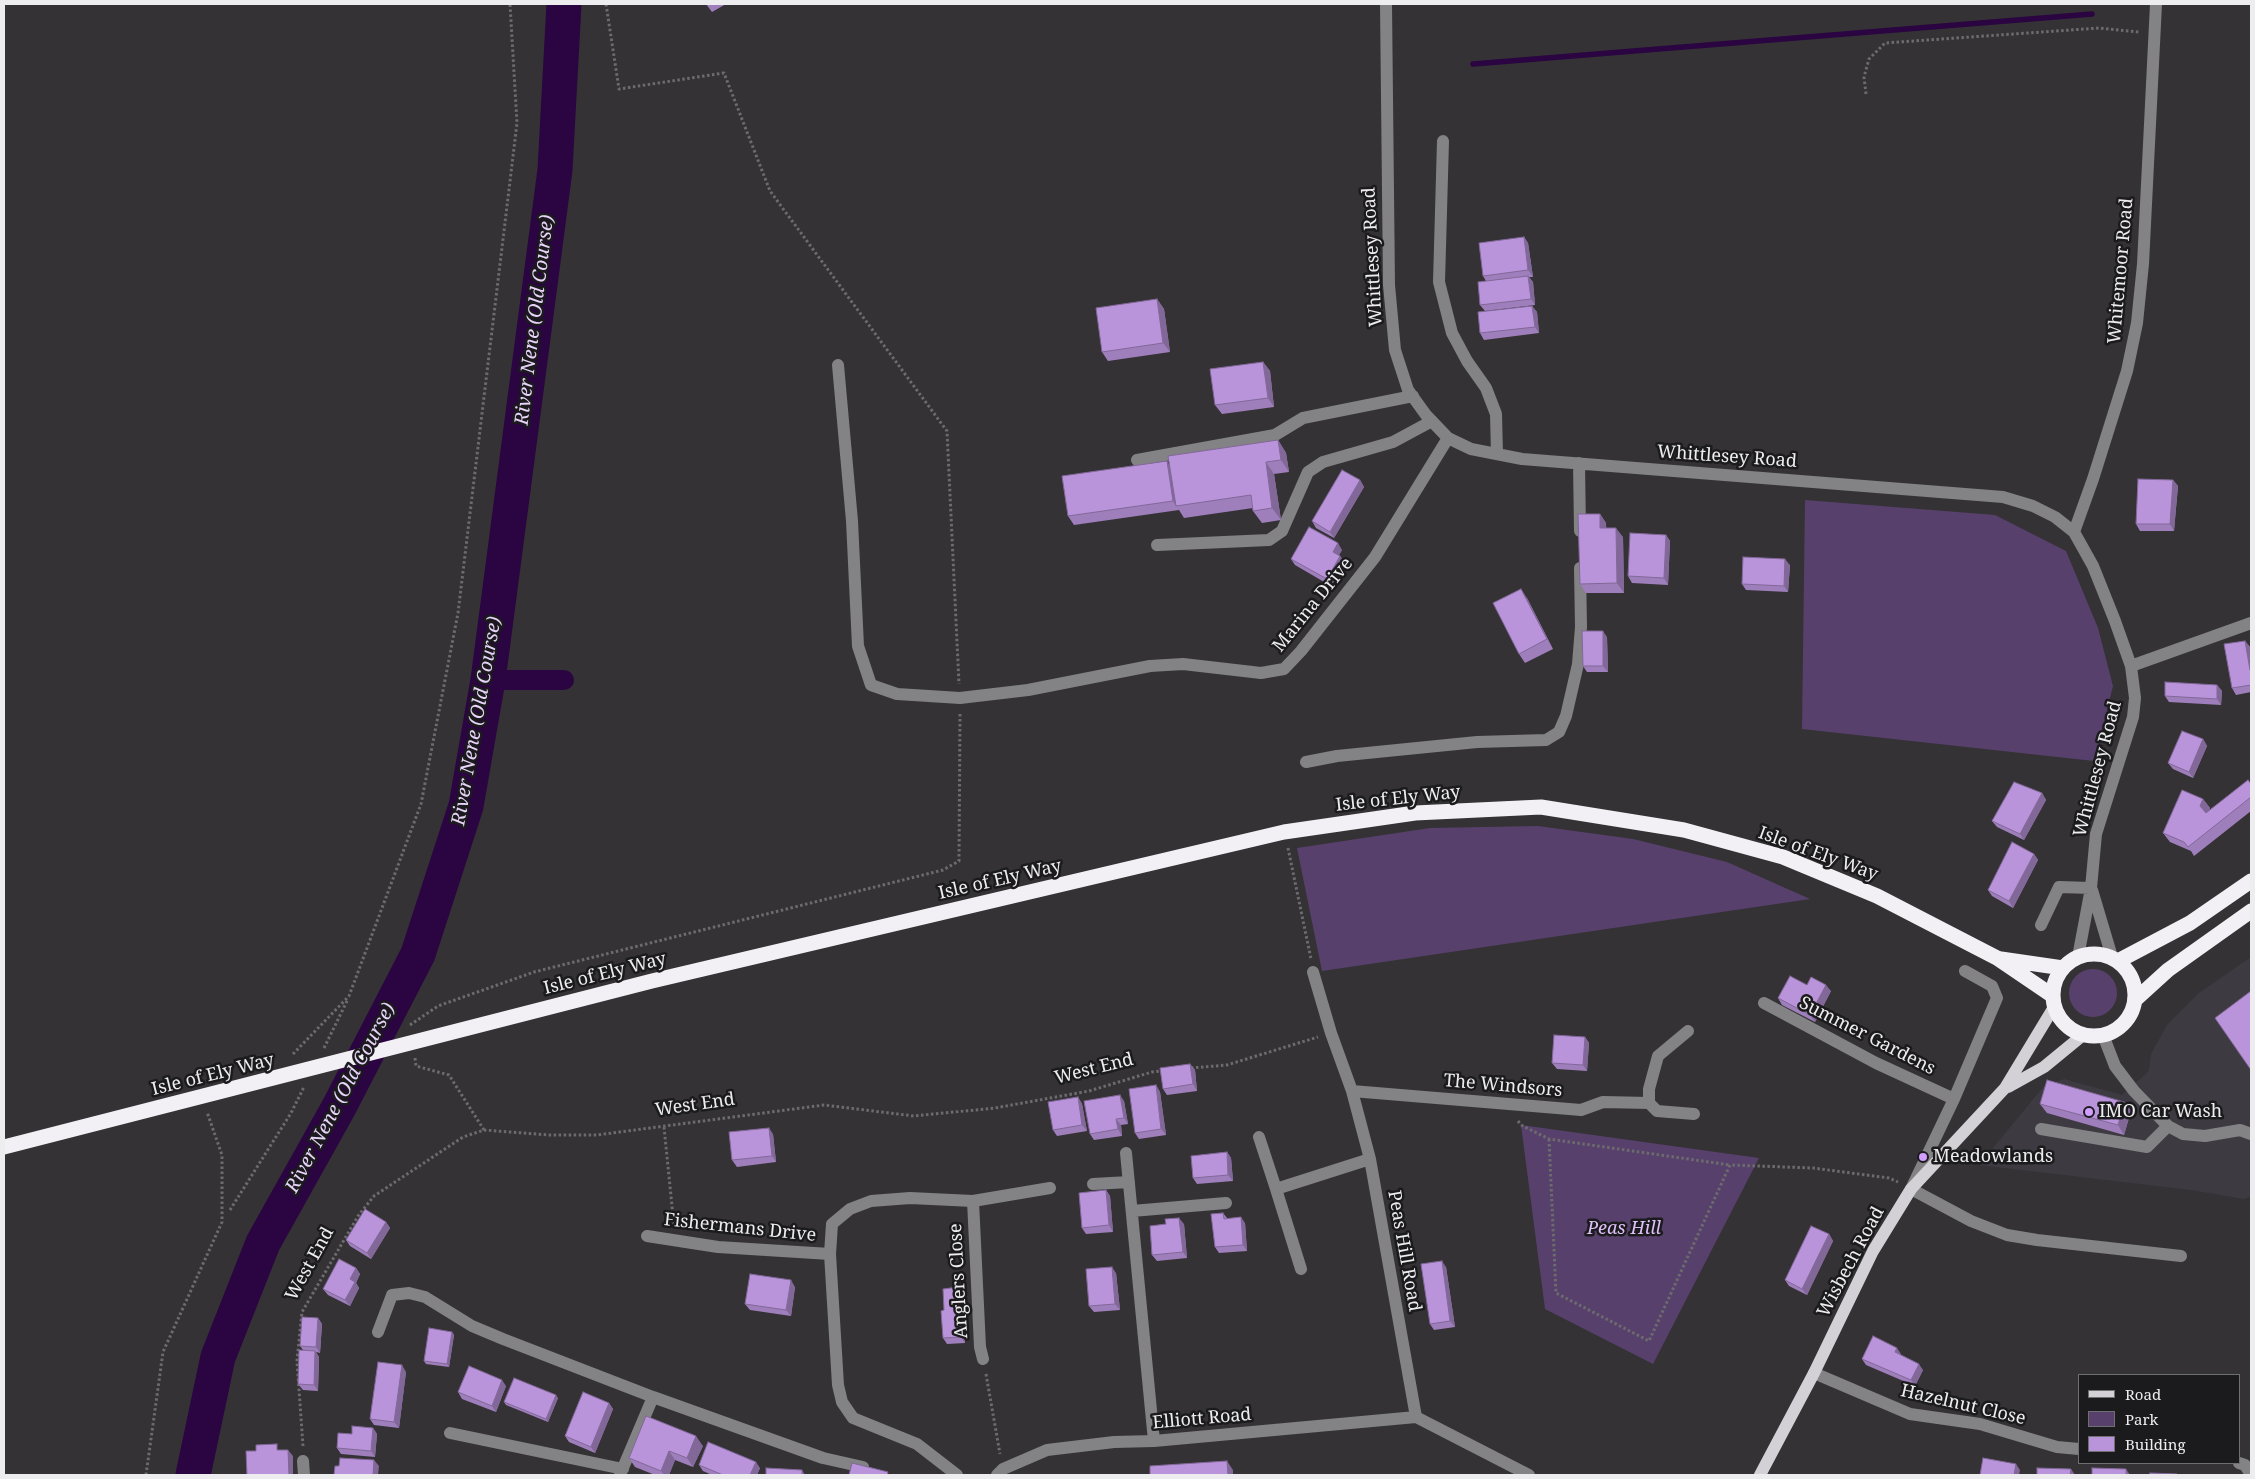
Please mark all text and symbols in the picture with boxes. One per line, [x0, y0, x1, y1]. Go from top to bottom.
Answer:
street label: Whittlesey Road [1359, 187, 1387, 327]
street label: Whitemoor Road [2104, 197, 2138, 345]
water label: River Nene (Old Course) [511, 214, 559, 426]
street label: Whittlesey Road [1656, 441, 1798, 473]
street label: Marina Drive [1268, 553, 1358, 657]
water label: River Nene (Old Course) [447, 615, 507, 827]
street label: Whittlesey Road [2069, 699, 2127, 839]
street label: Isle of Ely Way [1334, 782, 1462, 816]
street label: Isle of Ely Way [1755, 822, 1881, 886]
street label: Isle of Ely Way [936, 855, 1064, 905]
street label: Isle of Ely Way [542, 948, 668, 1000]
street label: Summer Gardens [1795, 992, 1939, 1080]
water label: River Nene (Old Course) [281, 999, 401, 1197]
street label: Isle of Ely Way [150, 1049, 276, 1101]
street label: West End [1052, 1049, 1136, 1089]
street label: The Windsors [1443, 1070, 1563, 1102]
street label: West End [654, 1089, 736, 1121]
place label: IMO Car Wash [2099, 1101, 2222, 1123]
marker: IMO Car Wash [2083, 1106, 2095, 1118]
place label: Meadowlands [1933, 1146, 2053, 1168]
marker: Meadowlands [1917, 1151, 1929, 1163]
street label: Peas Hill Road [1383, 1189, 1425, 1313]
street label: Wisbech Road [1813, 1203, 1889, 1321]
street label: Fishermans Drive [663, 1209, 817, 1247]
park label: Peas Hill [1587, 1218, 1661, 1240]
street label: Anglers Close [945, 1223, 973, 1339]
street label: West End [281, 1224, 339, 1304]
legend [2078, 1374, 2240, 1464]
street label: Hazelnut Close [1898, 1380, 2028, 1430]
text: Road [2125, 1384, 2161, 1404]
street label: Elliott Road [1152, 1404, 1252, 1434]
text: Park [2125, 1409, 2158, 1429]
text: Building [2125, 1434, 2186, 1454]

